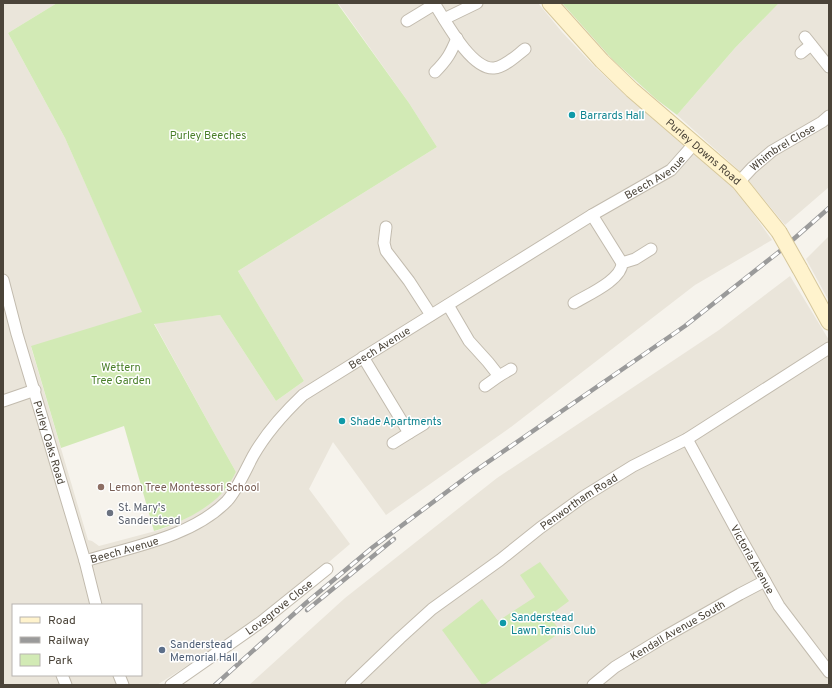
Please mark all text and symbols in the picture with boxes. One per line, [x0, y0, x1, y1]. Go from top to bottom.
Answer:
place label: Barrards Hall [580, 109, 644, 123]
marker: Barrards Hall [567, 110, 577, 120]
street label: Purley Downs Road [662, 116, 744, 189]
street label: Whimbrel Close [747, 121, 818, 175]
park label: Purley Beeches [170, 129, 246, 143]
street label: Beech Avenue [622, 153, 689, 203]
street label: Beech Avenue [346, 324, 413, 373]
park label: Wettern Tree Garden [91, 361, 151, 388]
street label: Purley Oaks Road [29, 399, 68, 486]
place label: Shade Apartments [350, 415, 442, 429]
marker: Shade Apartments [337, 416, 347, 426]
street label: Penwortham Road [538, 471, 621, 534]
place label: Lemon Tree Montessori School [109, 481, 259, 495]
marker: Lemon Tree Montessori School [96, 482, 106, 492]
place label: St. Mary's Sanderstead [118, 501, 180, 528]
marker: St. Mary's Sanderstead [105, 508, 115, 518]
street label: Victoria Avenue [727, 523, 777, 597]
street label: Beech Avenue [89, 534, 161, 567]
street label: Lovegrove Close [243, 577, 316, 639]
street label: Kendall Avenue South [628, 598, 728, 664]
legend [12, 604, 142, 676]
place label: Sanderstead Lawn Tennis Club [511, 611, 596, 638]
text: Road [48, 613, 76, 629]
marker: Sanderstead Lawn Tennis Club [498, 618, 508, 628]
text: Railway [48, 633, 89, 649]
place label: Sanderstead Memorial Hall [170, 638, 238, 665]
marker: Sanderstead Memorial Hall [157, 645, 167, 655]
text: Park [48, 653, 73, 669]

